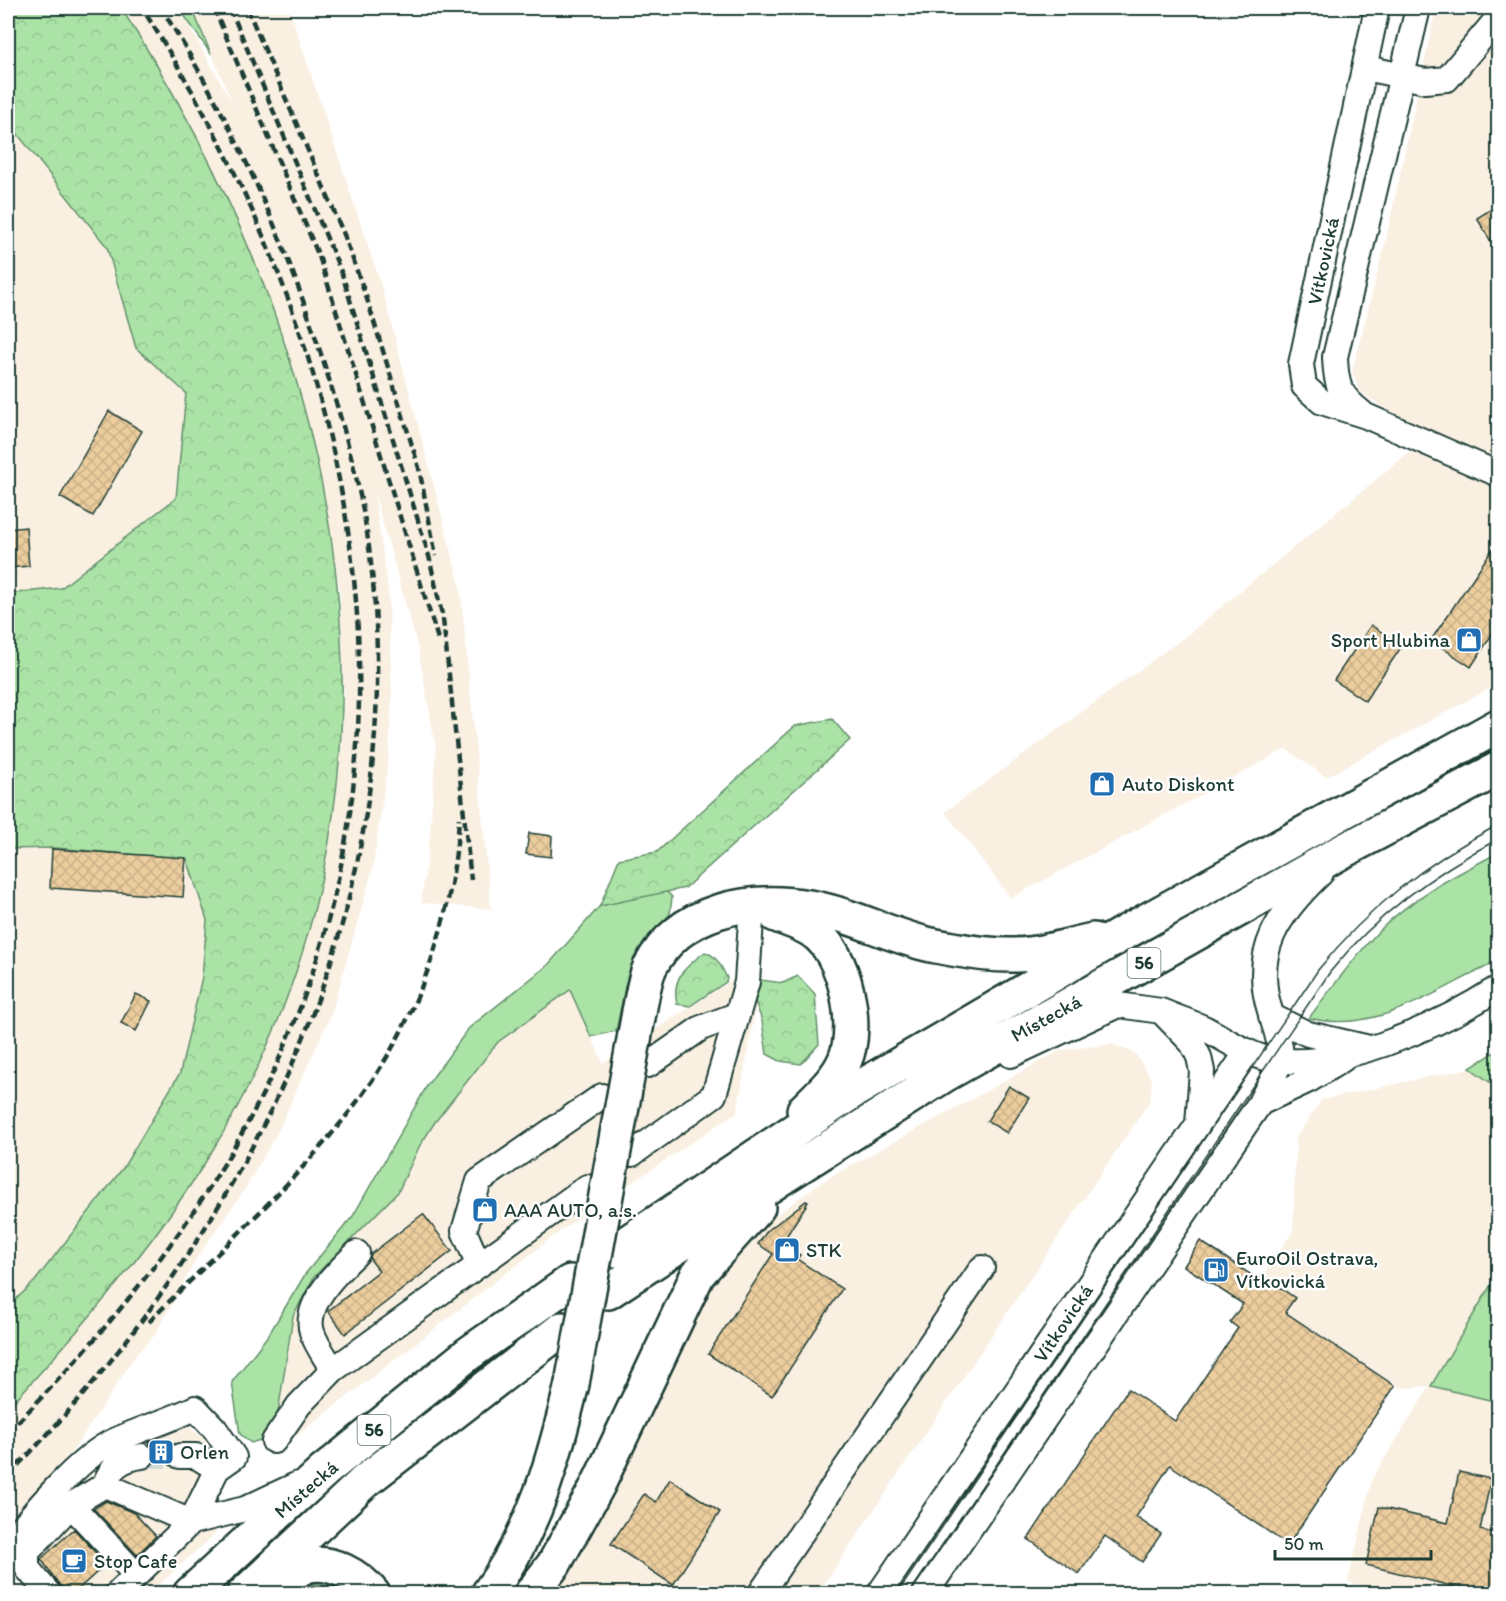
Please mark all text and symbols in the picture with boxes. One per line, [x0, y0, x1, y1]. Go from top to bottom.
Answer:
street label: Vítkovická [1302, 214, 1344, 307]
shop icon: Sport Hlubina [1454, 625, 1484, 655]
place label: Sport Hlubina [1331, 628, 1451, 652]
shop icon: Auto Diskont [1087, 769, 1117, 799]
place label: Auto Diskont [1122, 772, 1235, 796]
road number: 56 [1128, 948, 1160, 978]
street label: Místecká [1007, 989, 1086, 1047]
shop icon: AAA AUTO, a.s. [470, 1195, 500, 1225]
place label: AAA AUTO, a.s. [504, 1198, 637, 1222]
shop icon: STK [772, 1235, 802, 1265]
place label: STK [806, 1238, 841, 1262]
place label: EuroOil Ostrava, Vítkovická [1236, 1246, 1379, 1293]
fuel station icon: EuroOil Ostrava, Vítkovická [1201, 1255, 1231, 1285]
street label: Vítkovická [1028, 1279, 1098, 1367]
road number: 56 [358, 1415, 391, 1445]
building icon: Orlen [146, 1437, 176, 1467]
place label: Orlen [180, 1440, 229, 1464]
street label: Místecká [269, 1454, 343, 1523]
scale bar [1275, 1523, 1431, 1561]
text: 50 m [1284, 1533, 1324, 1555]
cafe icon: Stop Cafe [59, 1546, 89, 1576]
place label: Stop Cafe [94, 1549, 177, 1573]

